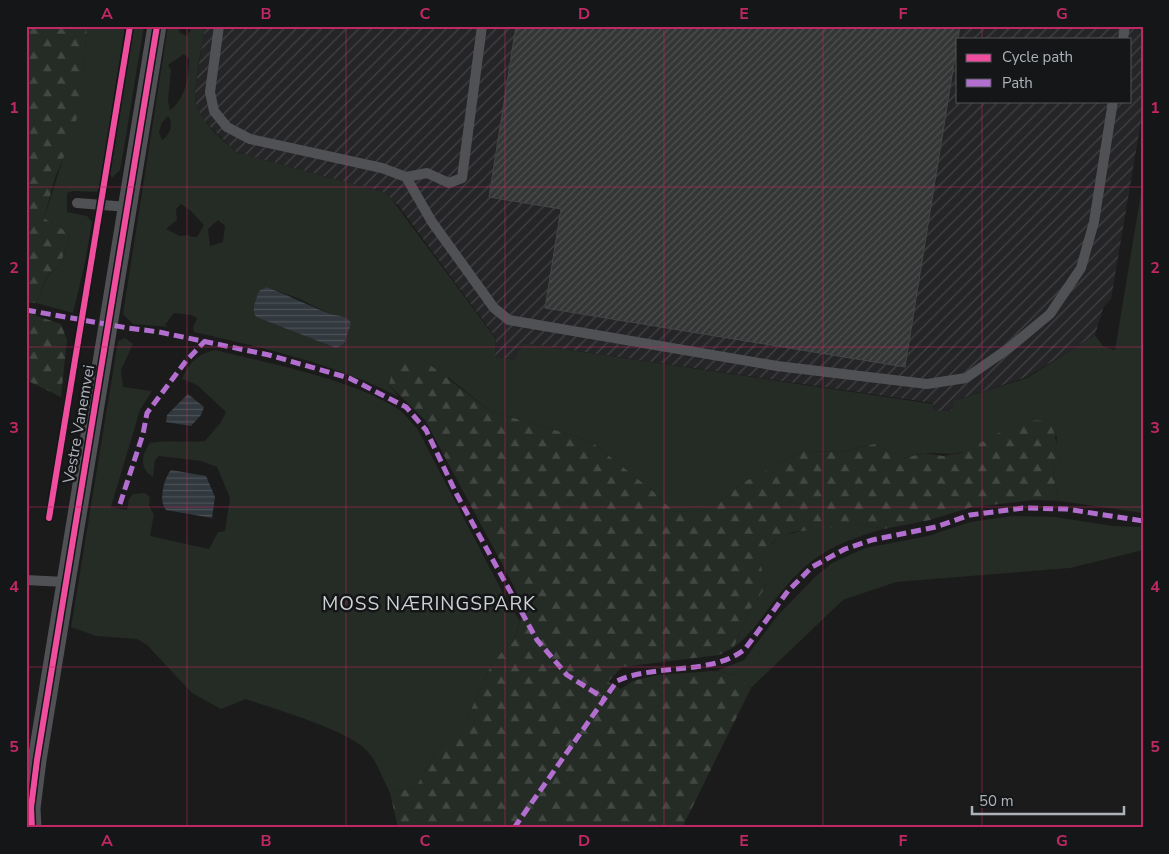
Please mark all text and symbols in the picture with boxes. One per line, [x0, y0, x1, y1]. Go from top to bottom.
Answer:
text: A [101, 3, 113, 25]
text: B [260, 3, 272, 25]
text: C [420, 3, 431, 25]
text: D [578, 3, 590, 25]
text: E [739, 3, 749, 25]
text: F [899, 3, 908, 25]
text: G [1056, 3, 1068, 25]
legend [956, 38, 1132, 102]
text: Cycle path [1002, 47, 1073, 67]
text: Path [1002, 73, 1033, 93]
text: 1 [9, 97, 19, 119]
text: 1 [1150, 97, 1160, 119]
text: 2 [9, 257, 19, 279]
text: 2 [1150, 257, 1160, 279]
street label: Vestre Vanemvei [58, 363, 100, 486]
text: 3 [9, 417, 19, 439]
text: 3 [1150, 417, 1160, 439]
text: 4 [9, 576, 19, 598]
text: 4 [1150, 576, 1160, 598]
district label: MOSS NÆRINGSPARK [322, 591, 536, 617]
text: 5 [9, 736, 19, 758]
text: 5 [1150, 736, 1160, 758]
scale bar [972, 784, 1124, 816]
text: 50 m [979, 791, 1014, 811]
text: A [101, 830, 113, 852]
text: B [260, 830, 272, 852]
text: C [420, 830, 431, 852]
text: D [578, 830, 590, 852]
text: E [739, 830, 749, 852]
text: F [899, 830, 908, 852]
text: G [1056, 830, 1068, 852]

